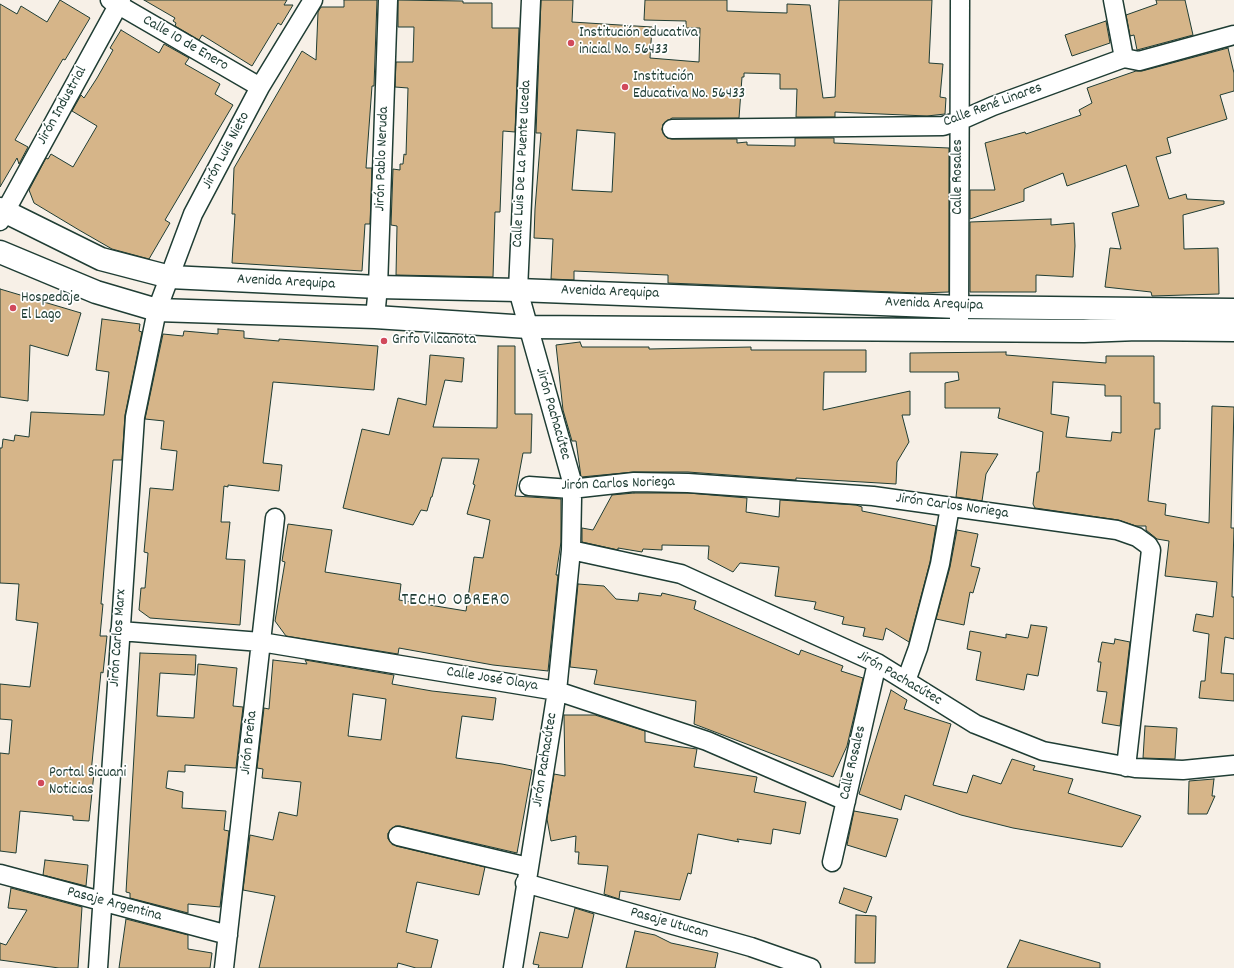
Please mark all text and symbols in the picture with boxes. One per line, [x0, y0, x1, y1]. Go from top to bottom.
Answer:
street label: Calle 10 de Enero [139, 12, 231, 76]
place label: Institución educativa inicial No. 56433 [579, 25, 698, 60]
marker: Institución educativa inicial No. 56433 [566, 38, 576, 48]
street label: Jirón Industrial [34, 64, 92, 148]
place label: Institución Educativa No. 56433 [633, 69, 745, 104]
street label: Calle Luis De La Puente Uceda [510, 80, 536, 248]
street label: Calle René Linares [941, 80, 1045, 132]
marker: Institución Educativa No. 56433 [620, 82, 630, 92]
street label: Jirón Pablo Neruda [372, 106, 394, 212]
street label: Jirón Luis Nieto [199, 109, 255, 193]
street label: Calle Rosales [950, 139, 968, 215]
street label: Avenida Arequipa [236, 271, 336, 295]
street label: Avenida Arequipa [561, 282, 659, 304]
place label: Hospedaje El Lago [21, 290, 80, 325]
street label: Avenida Arequipa [885, 294, 983, 316]
marker: Hospedaje El Lago [8, 303, 18, 313]
place label: Grifo Vilcanota [392, 332, 476, 350]
marker: Grifo Vilcanota [379, 336, 389, 346]
street label: Jirón Pachacútec [530, 366, 574, 462]
street label: Jirón Carlos Noriega [561, 474, 675, 496]
street label: Jirón Carlos Noriega [895, 490, 1009, 524]
street label: Jirón Carlos Marx [107, 589, 131, 687]
district label: TECHO OBRERO [401, 592, 511, 612]
street label: Jirón Pachacútec [853, 647, 945, 711]
street label: Calle José Olaya [445, 664, 539, 696]
street label: Jirón Breña [238, 710, 262, 776]
street label: Jirón Pachacútec [530, 712, 562, 808]
street label: Calle Rosales [837, 724, 871, 802]
place label: Portal Sicuani Noticias [49, 765, 126, 800]
marker: Portal Sicuani Noticias [36, 778, 46, 788]
street label: Pasaje Argentina [65, 884, 163, 926]
street label: Pasaje Utucan [628, 904, 710, 944]

